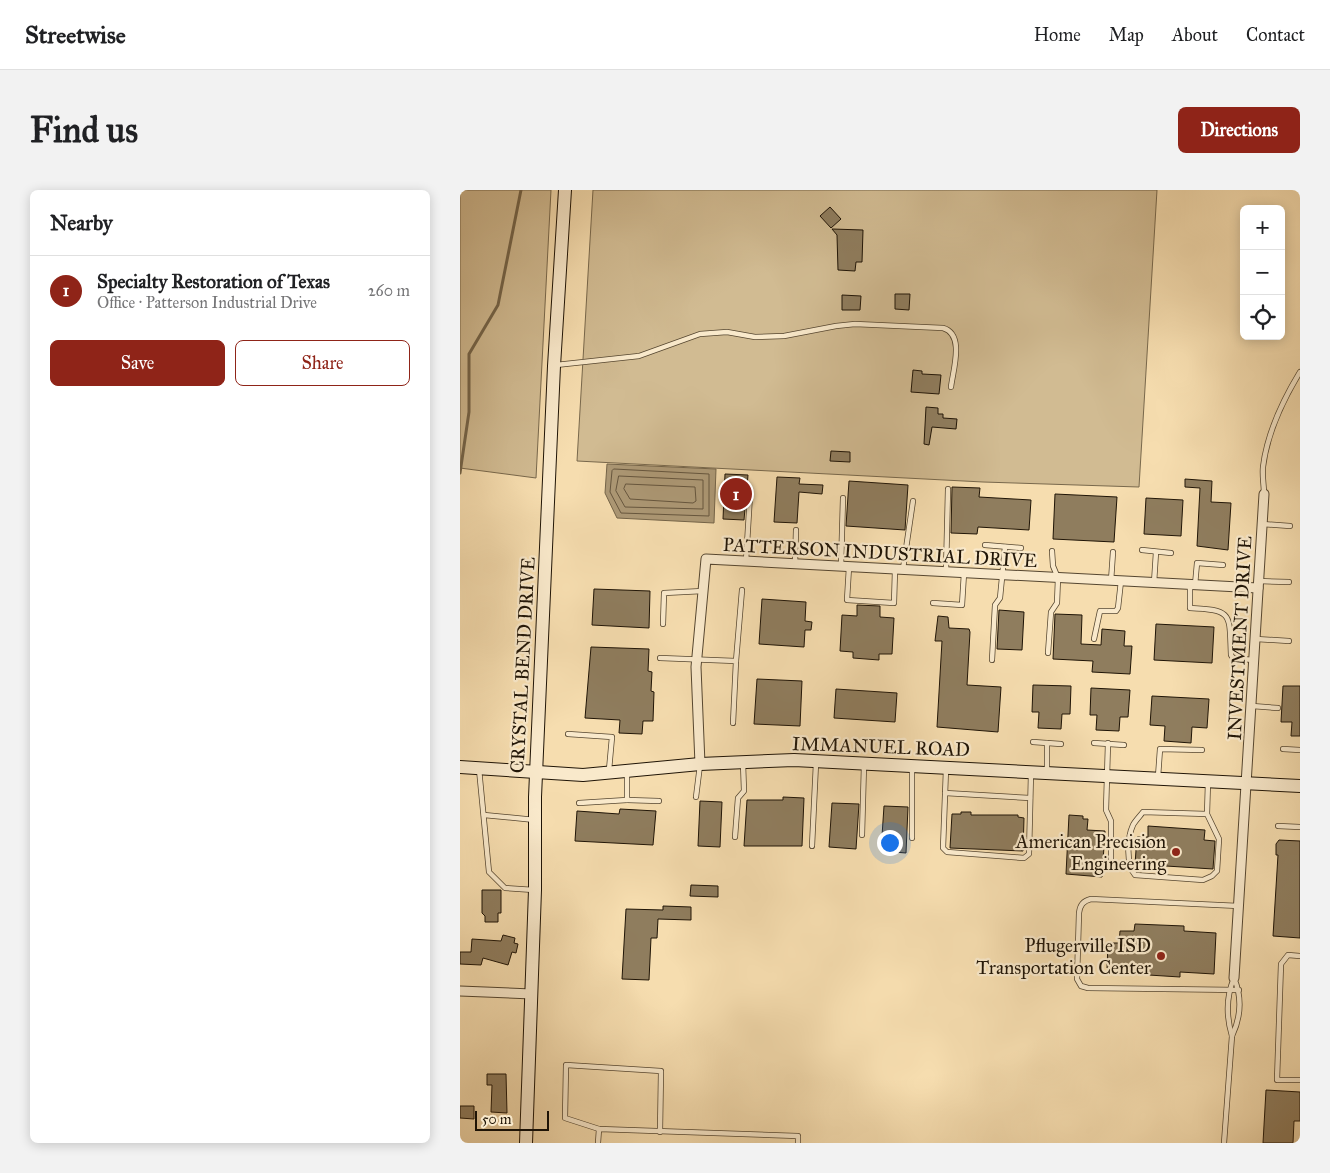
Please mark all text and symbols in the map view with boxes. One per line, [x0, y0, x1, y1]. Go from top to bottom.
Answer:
text: Streetwise [25, 20, 126, 50]
text: Home [1034, 24, 1081, 46]
text: Map [1109, 24, 1144, 46]
text: About [1172, 24, 1218, 46]
text: Contact [1246, 24, 1305, 46]
button: Directions [1178, 107, 1300, 153]
text: Find us [30, 109, 138, 152]
map controls [1240, 205, 1285, 340]
button: + [1240, 205, 1285, 250]
text: Nearby [50, 210, 113, 236]
button: − [1240, 250, 1285, 295]
text: Specialty Restoration of Texas [97, 270, 330, 293]
text: 1 [63, 281, 69, 300]
text: 260 m [368, 281, 410, 300]
text: Office · Patterson Industrial Drive [97, 293, 317, 312]
button: locate [1240, 295, 1285, 340]
button: Save [50, 340, 225, 386]
button: Share [235, 340, 410, 386]
pin: 1 [720, 475, 752, 513]
street label: PATTERSON INDUSTRIAL DRIVE [722, 533, 1038, 572]
street label: INVESTMENT DRIVE [1223, 535, 1256, 741]
street label: CRYSTAL BEND DRIVE [505, 556, 540, 774]
street label: IMMANUEL ROAD [792, 732, 970, 761]
your location [877, 830, 903, 856]
place label: American Precision Engineering [1015, 830, 1166, 876]
marker: American Precision Engineering [1170, 846, 1182, 858]
place label: Pflugerville ISD Transportation Center [976, 934, 1152, 979]
marker: Pflugerville ISD Transportation Center [1155, 950, 1167, 962]
scale bar [475, 1108, 549, 1131]
text: 50 m [482, 1111, 511, 1128]

